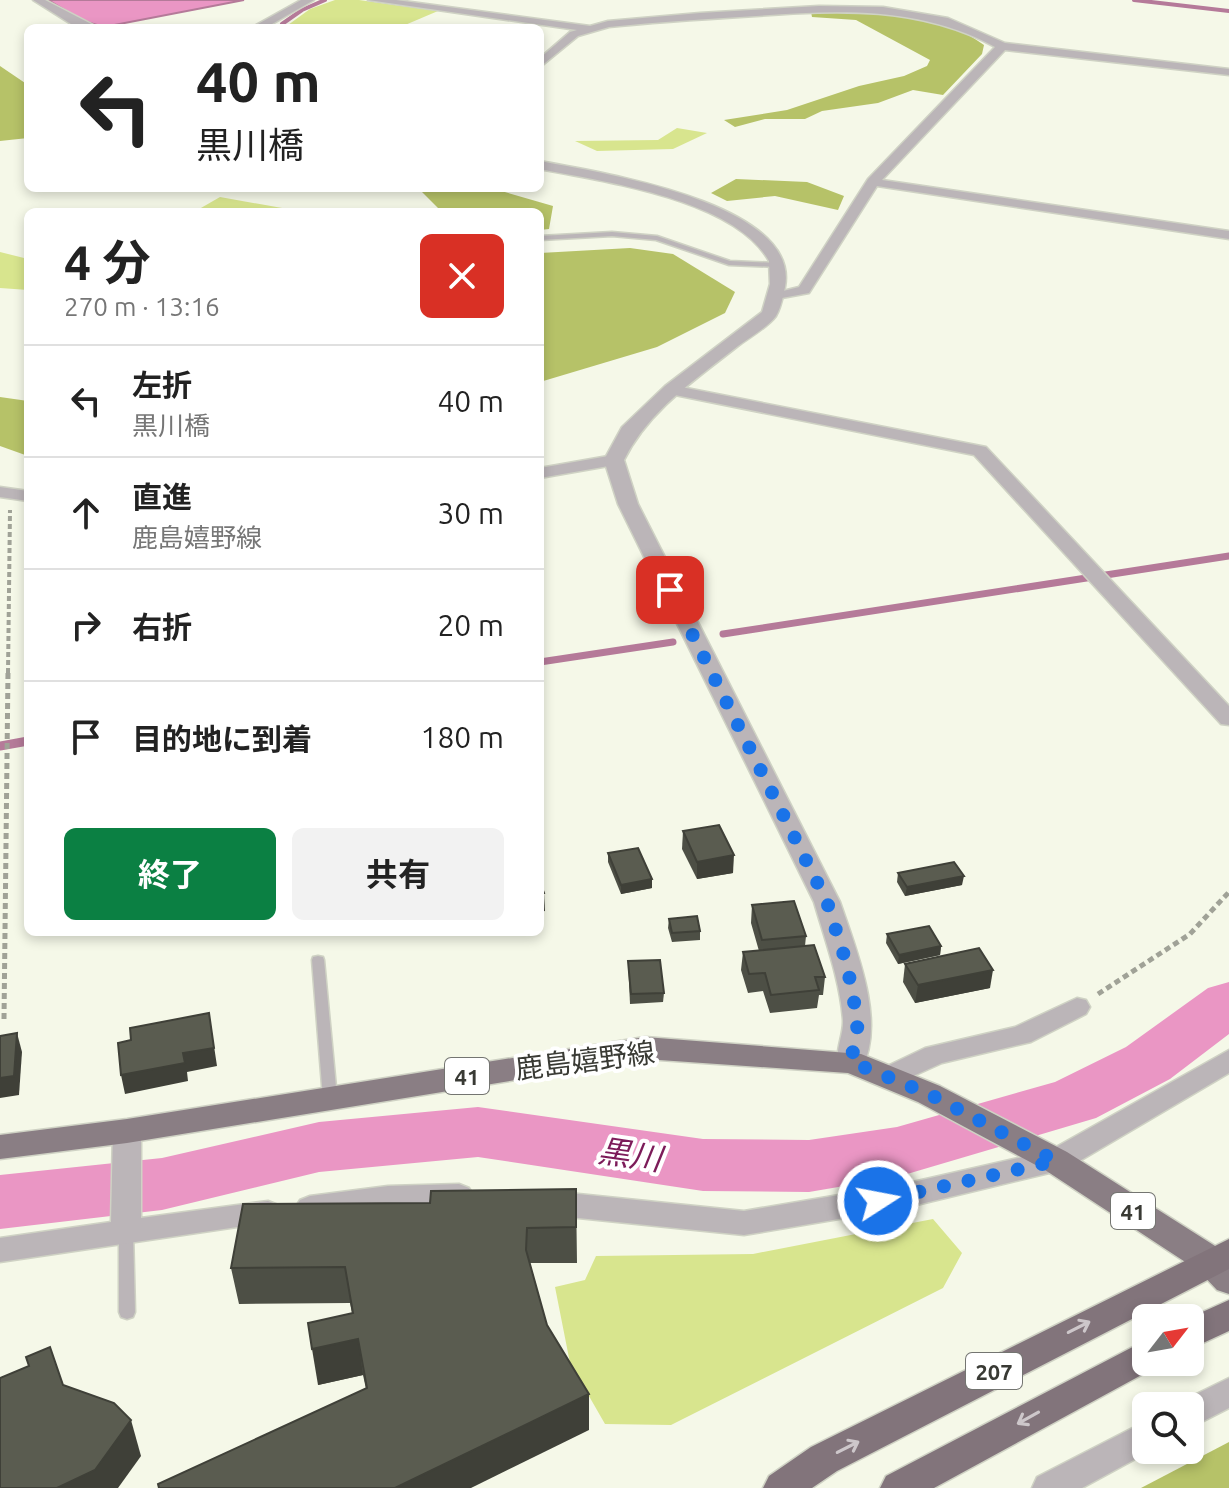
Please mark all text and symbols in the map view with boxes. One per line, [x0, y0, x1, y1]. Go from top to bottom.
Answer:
text: 40 m [196, 50, 321, 113]
icon: left [64, 56, 168, 160]
text: 黒川橋 [196, 124, 304, 165]
button: close [420, 234, 504, 318]
text: 4 分 [64, 235, 150, 289]
text: 270 m · 13:16 [64, 292, 220, 321]
text: 左折 [132, 368, 192, 402]
icon: left [64, 379, 108, 423]
text: 40 m [437, 384, 504, 418]
text: 黒川橋 [132, 411, 210, 440]
text: 直進 [132, 480, 192, 514]
icon: ahead [64, 491, 108, 535]
text: 30 m [437, 496, 504, 530]
text: 鹿島嬉野線 [132, 523, 262, 552]
pin [636, 556, 704, 624]
icon: arrive [648, 568, 692, 612]
icon: right [64, 603, 108, 647]
text: 20 m [437, 608, 504, 642]
text: 右折 [132, 610, 192, 644]
icon: arrive [64, 715, 108, 759]
text: 180 m [420, 720, 504, 754]
text: 目的地に到着 [132, 722, 312, 756]
button: 終了 [64, 828, 276, 920]
button: 共有 [292, 828, 504, 920]
street label: 鹿島嬉野線 [514, 1036, 656, 1084]
road number: 41 [445, 1058, 489, 1094]
water label: 黒川 [596, 1132, 667, 1177]
position arrow [836, 1159, 920, 1243]
road number: 41 [1111, 1193, 1155, 1229]
north arrow [1132, 1304, 1204, 1376]
map controls [1132, 1304, 1204, 1464]
one-way arrow [1066, 1319, 1090, 1334]
road number: 207 [966, 1353, 1022, 1389]
button: search [1132, 1392, 1204, 1464]
one-way arrow [1016, 1411, 1040, 1426]
one-way arrow [835, 1438, 859, 1454]

